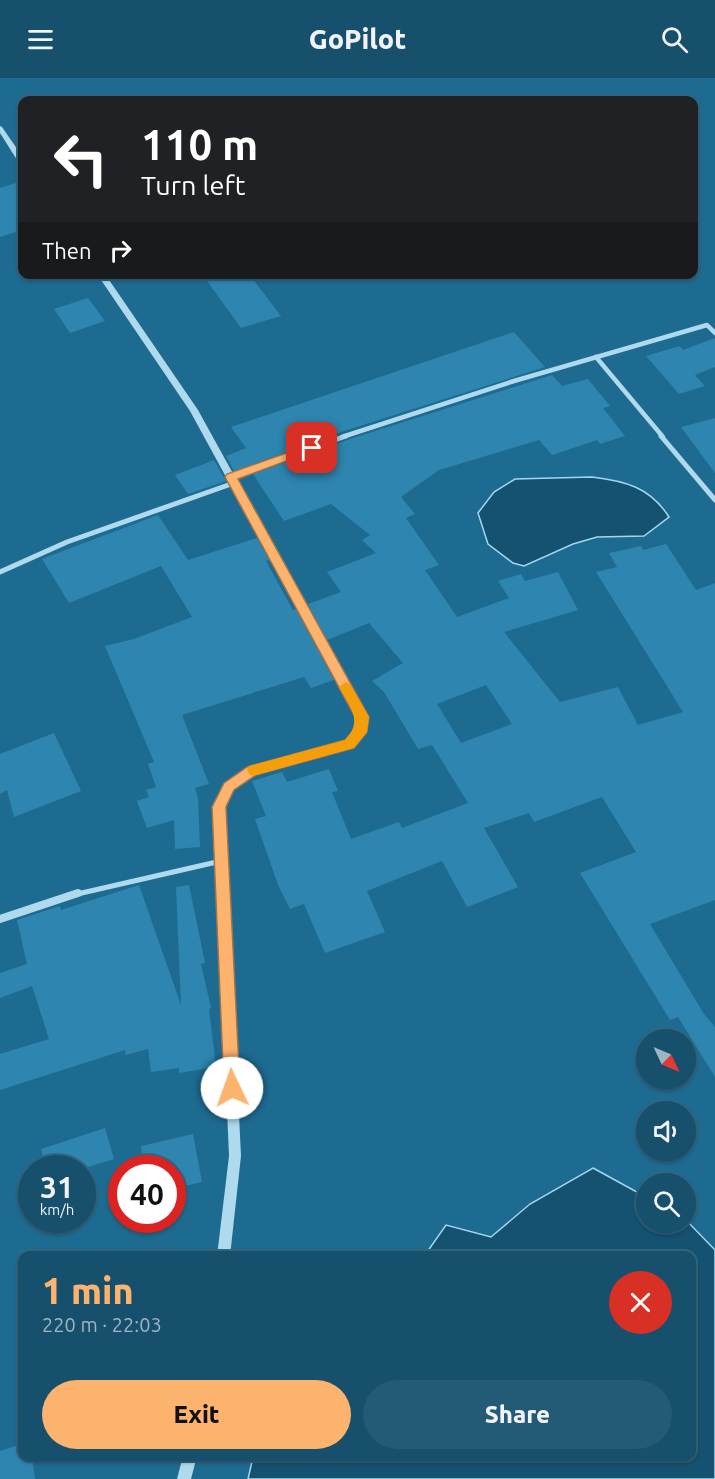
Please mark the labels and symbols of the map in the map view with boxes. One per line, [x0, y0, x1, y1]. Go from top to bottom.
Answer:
pin [286, 422, 337, 473]
north arrow [636, 1029, 696, 1089]
position arrow [200, 1056, 264, 1120]
speed limit sign: 40 [108, 1155, 186, 1233]

